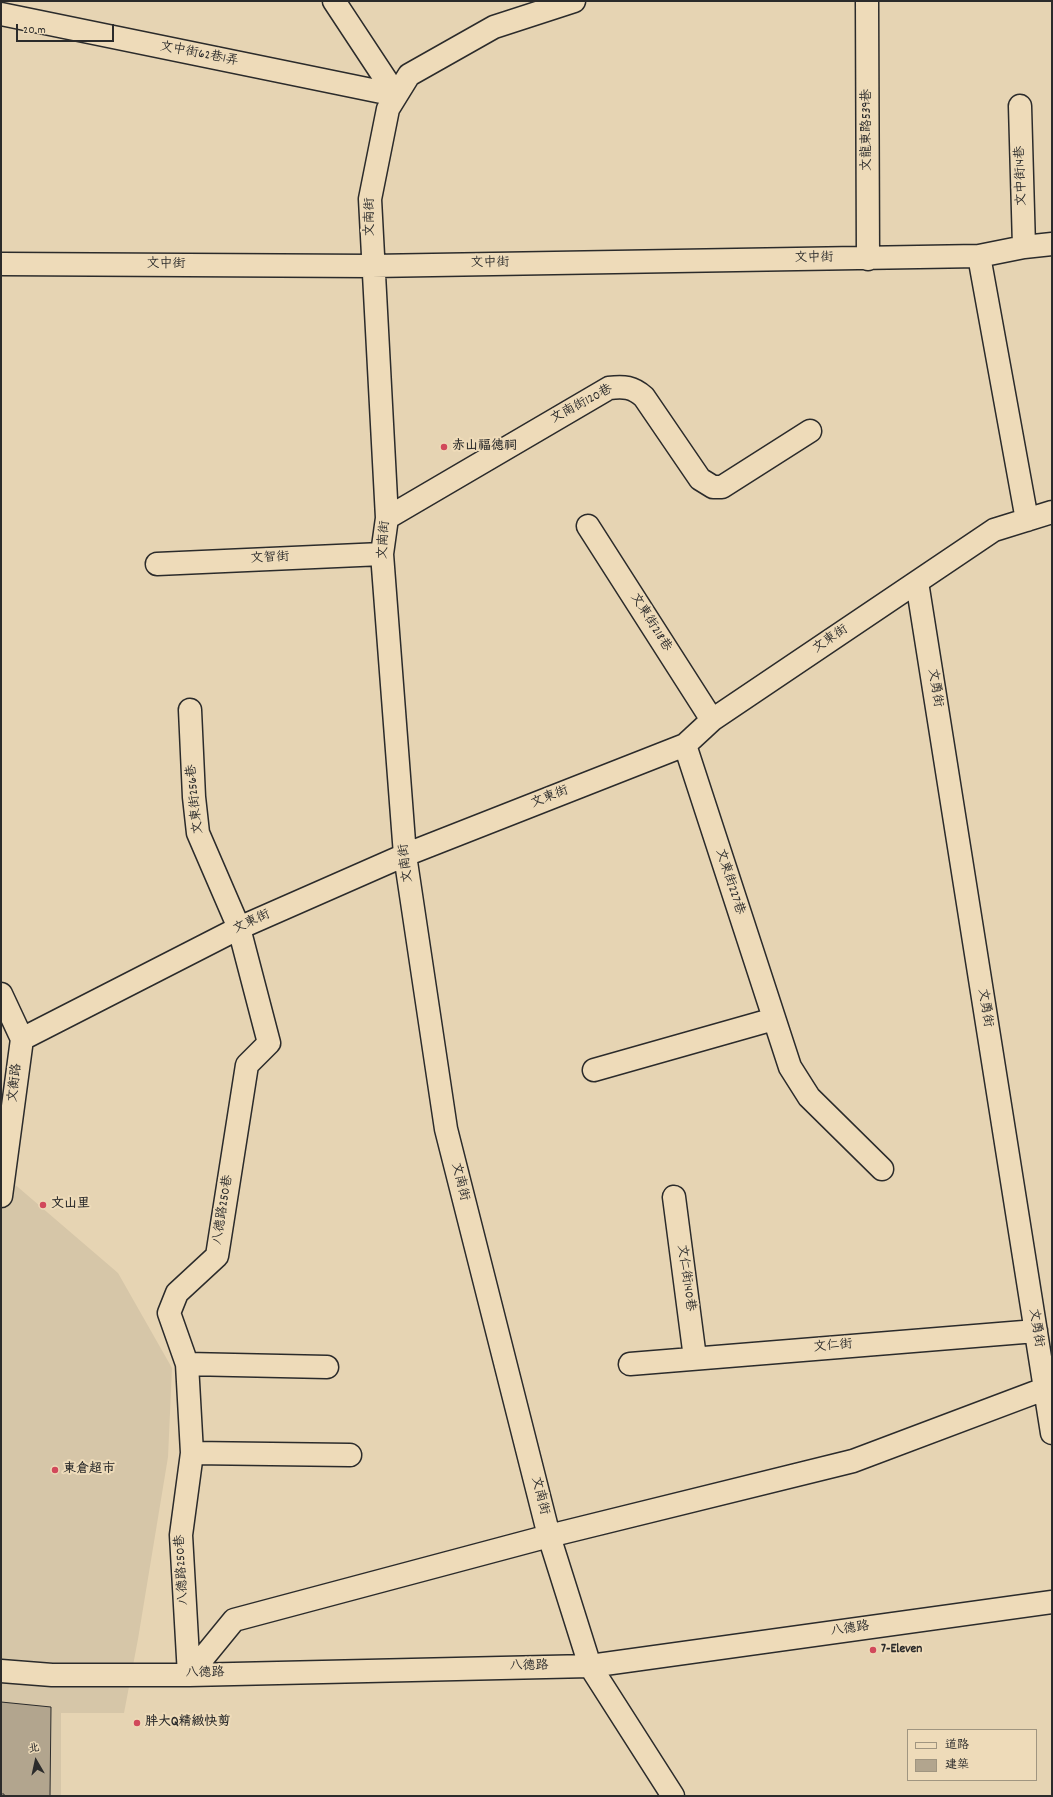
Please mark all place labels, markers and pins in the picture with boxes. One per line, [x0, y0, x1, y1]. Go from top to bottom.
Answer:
place label: 赤山福德祠 [452, 439, 517, 455]
marker: 赤山福德祠 [439, 442, 449, 452]
place label: 文山里 [51, 1197, 90, 1213]
marker: 文山里 [38, 1200, 48, 1210]
place label: 東倉超市 [63, 1462, 115, 1478]
marker: 東倉超市 [50, 1465, 60, 1475]
place label: 7-Eleven [881, 1642, 922, 1658]
marker: 7-Eleven [868, 1645, 878, 1655]
place label: 胖大Q精緻快剪 [145, 1715, 231, 1731]
marker: 胖大Q精緻快剪 [132, 1718, 142, 1728]

